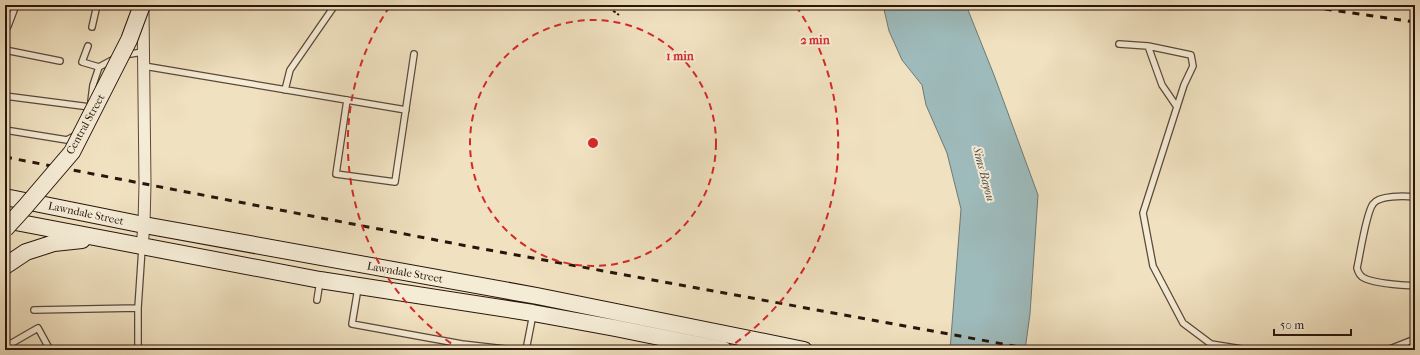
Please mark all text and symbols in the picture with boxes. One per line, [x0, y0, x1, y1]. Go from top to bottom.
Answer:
text: 2 min [800, 33, 831, 47]
text: 1 min [666, 49, 695, 63]
street label: Central Street [63, 92, 107, 157]
centre of rings [586, 136, 600, 150]
water label: Sims Bayou [970, 144, 998, 203]
street label: Lawndale Street [47, 199, 125, 228]
street label: Lawndale Street [366, 259, 444, 286]
scale bar [1274, 311, 1351, 337]
text: 50 m [1280, 318, 1304, 332]

